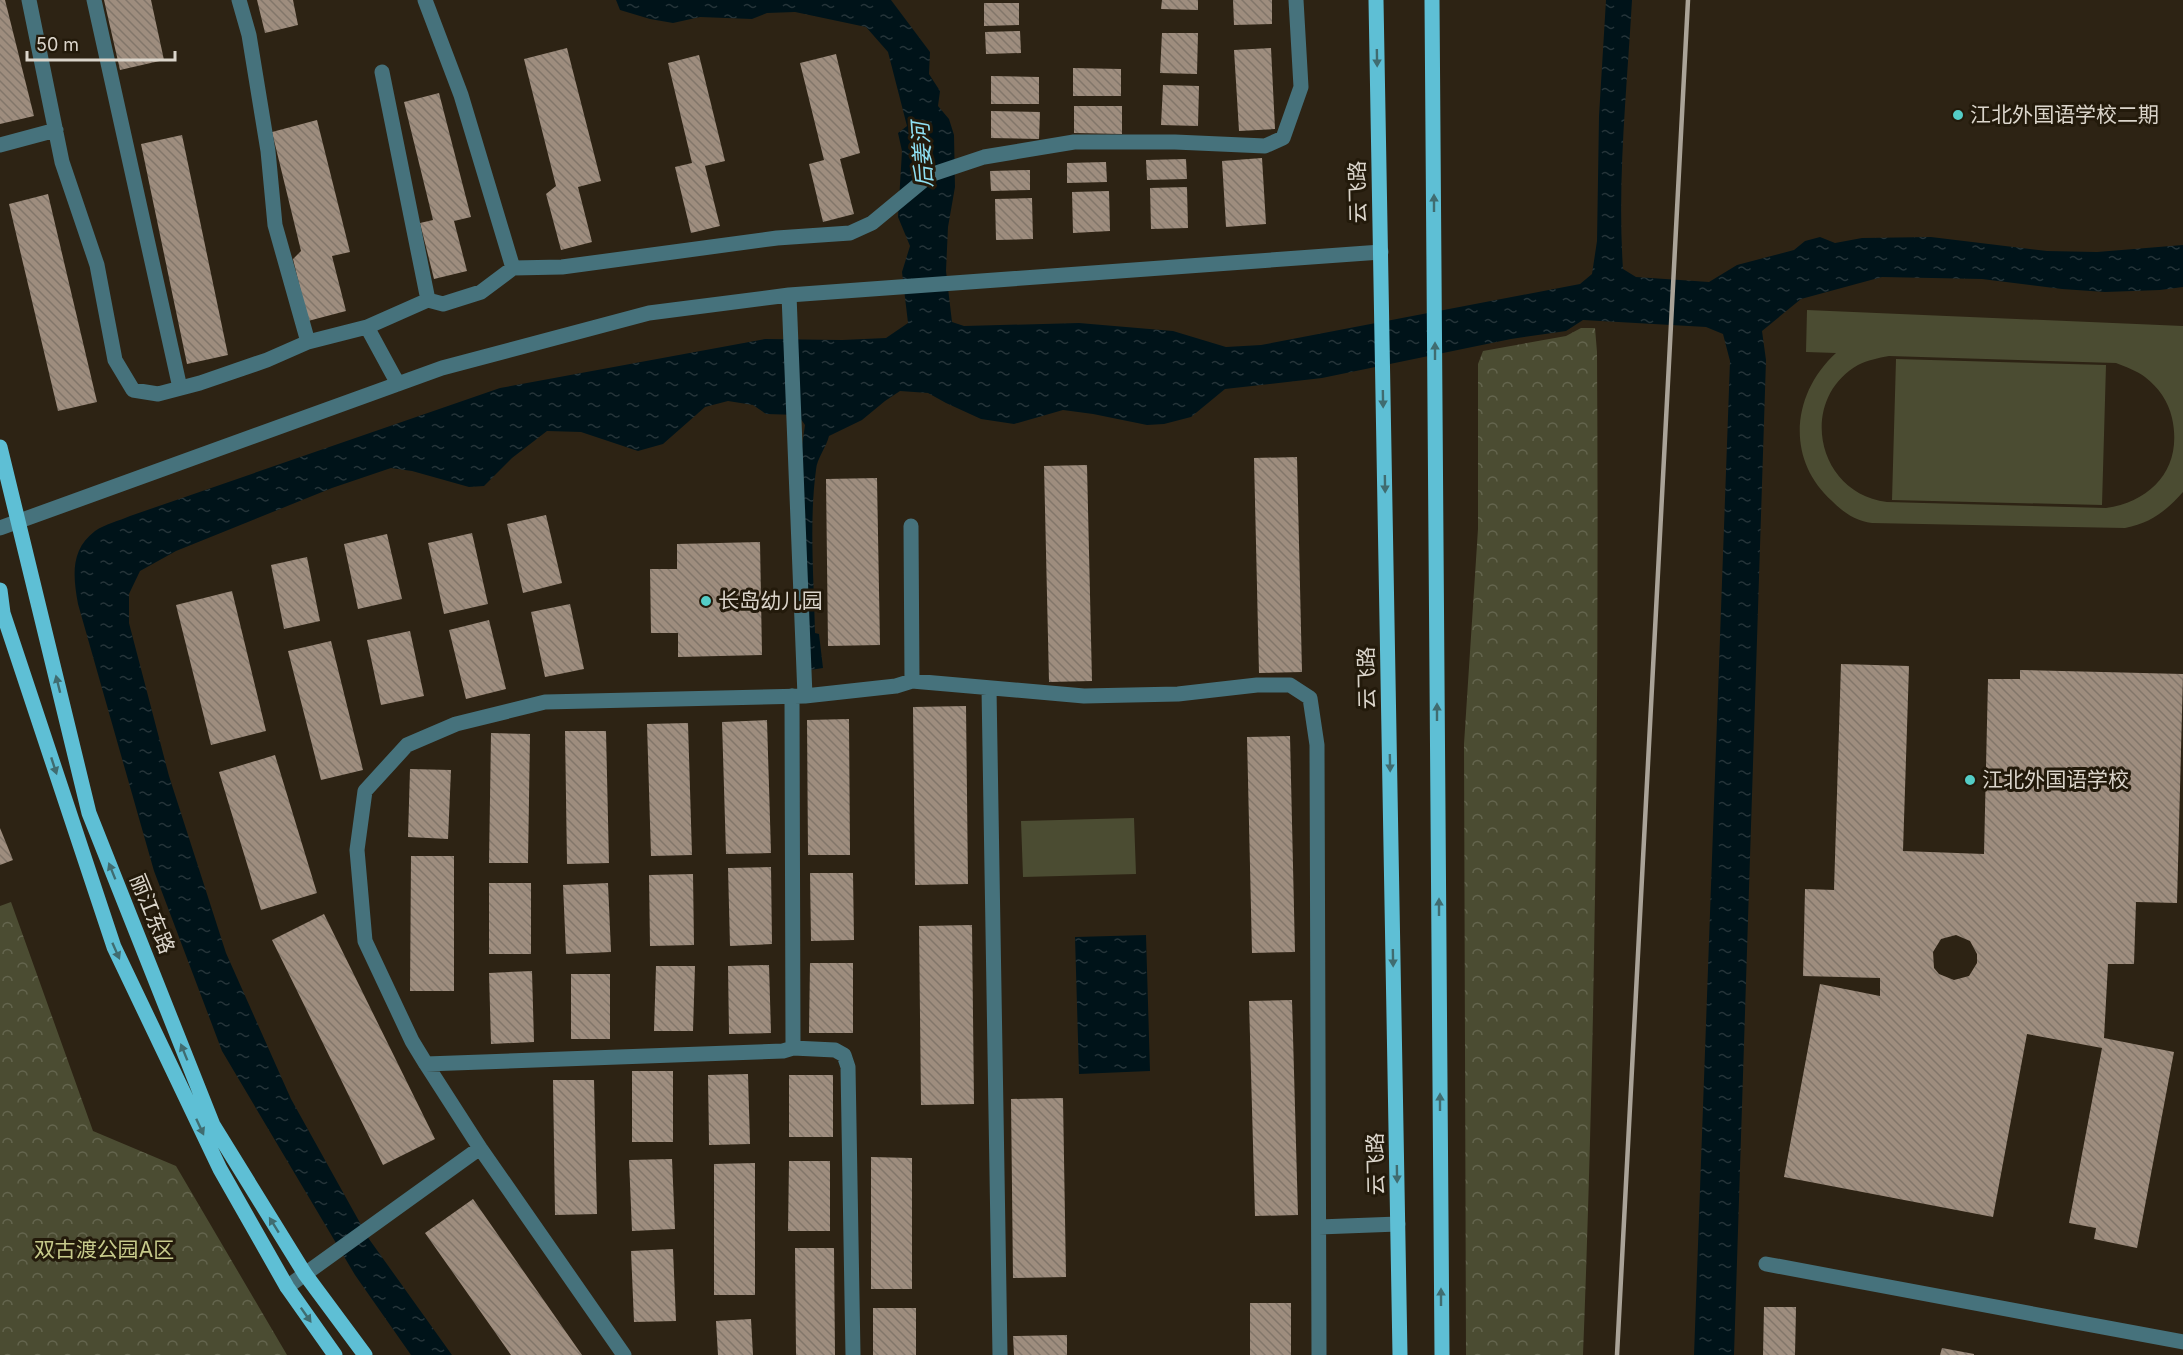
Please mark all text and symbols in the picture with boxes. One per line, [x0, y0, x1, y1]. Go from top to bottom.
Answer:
scale bar [27, 24, 176, 62]
text: 50 m [36, 34, 79, 55]
one-way arrow [1372, 49, 1382, 68]
place label: 江北外国语学校二期 [1970, 102, 2159, 127]
marker: 江北外国语学校二期 [1951, 108, 1965, 122]
water label: 后姜河 [906, 117, 937, 189]
street label: 云飞路 [1344, 160, 1371, 224]
one-way arrow [1429, 193, 1439, 212]
one-way arrow [1430, 341, 1440, 360]
one-way arrow [1378, 390, 1388, 409]
one-way arrow [1380, 475, 1389, 494]
place label: 长岛幼儿园 [718, 588, 823, 613]
marker: 长岛幼儿园 [699, 594, 713, 608]
street label: 云飞路 [1353, 646, 1380, 710]
one-way arrow [52, 675, 62, 693]
one-way arrow [1432, 702, 1442, 721]
one-way arrow [1385, 753, 1395, 772]
one-way arrow [50, 757, 59, 775]
place label: 江北外国语学校 [1982, 767, 2129, 792]
marker: 江北外国语学校 [1963, 773, 1977, 787]
one-way arrow [107, 862, 116, 880]
street label: 丽江东路 [125, 870, 180, 957]
one-way arrow [1434, 897, 1443, 916]
one-way arrow [112, 942, 122, 960]
one-way arrow [1388, 948, 1398, 967]
one-way arrow [179, 1043, 189, 1061]
one-way arrow [1435, 1092, 1445, 1111]
one-way arrow [195, 1119, 204, 1136]
street label: 云飞路 [1362, 1132, 1389, 1196]
one-way arrow [1392, 1164, 1402, 1183]
one-way arrow [269, 1216, 280, 1233]
park label: 双古渡公园A区 [34, 1237, 174, 1262]
one-way arrow [1436, 1287, 1446, 1306]
one-way arrow [300, 1307, 311, 1323]

